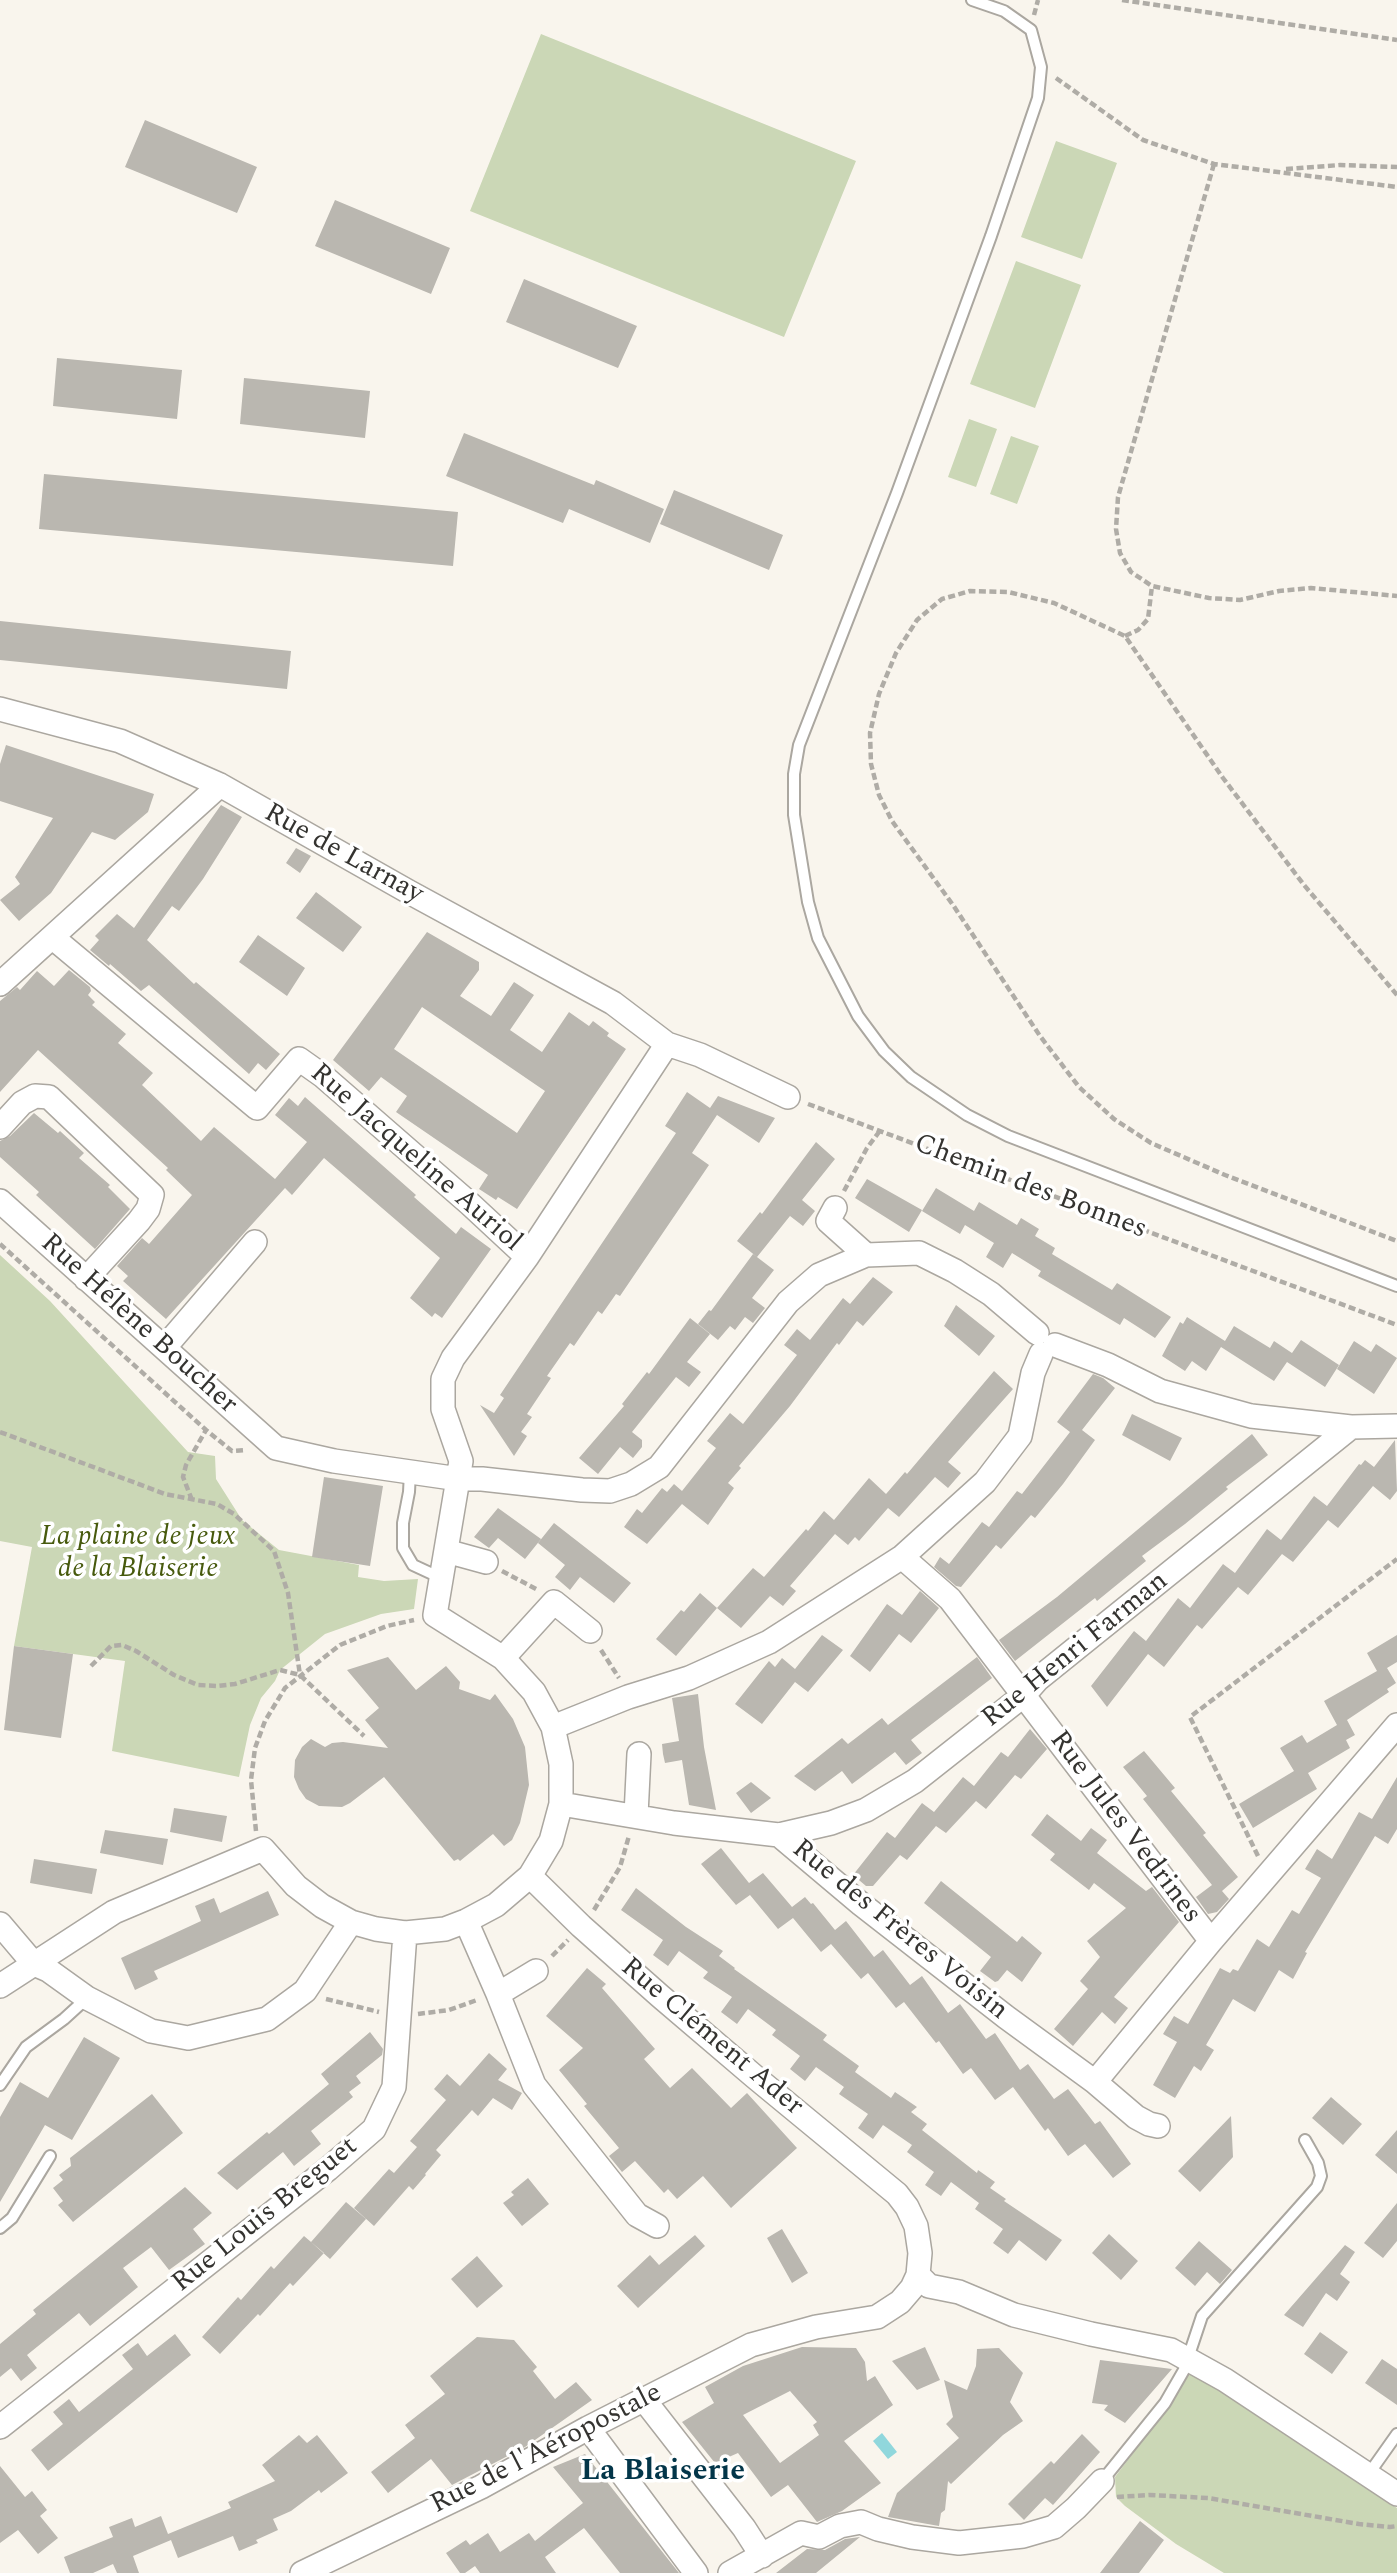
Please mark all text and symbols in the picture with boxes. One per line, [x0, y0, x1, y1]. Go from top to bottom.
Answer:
street label: Rue de Larnay [258, 797, 428, 913]
street label: Rue Jacqueline Auriol [302, 1058, 528, 1260]
street label: Chemin des Bonnes [909, 1128, 1151, 1248]
street label: Rue Hélène Boucher [33, 1228, 243, 1422]
park label: La plaine de jeux de la Blaiserie [40, 1522, 236, 1588]
street label: Rue Henri Farman [976, 1566, 1176, 1736]
street label: Rue Jules Vedrines [1041, 1725, 1207, 1931]
street label: Rue des Frères Voisin [784, 1834, 1014, 2028]
street label: Rue Clément Ader [613, 1952, 809, 2124]
street label: Rue Louis Breguet [167, 2131, 365, 2301]
street label: Rue de l'Aéropostale [426, 2377, 668, 2523]
district label: La Blaiserie [581, 2455, 745, 2491]

